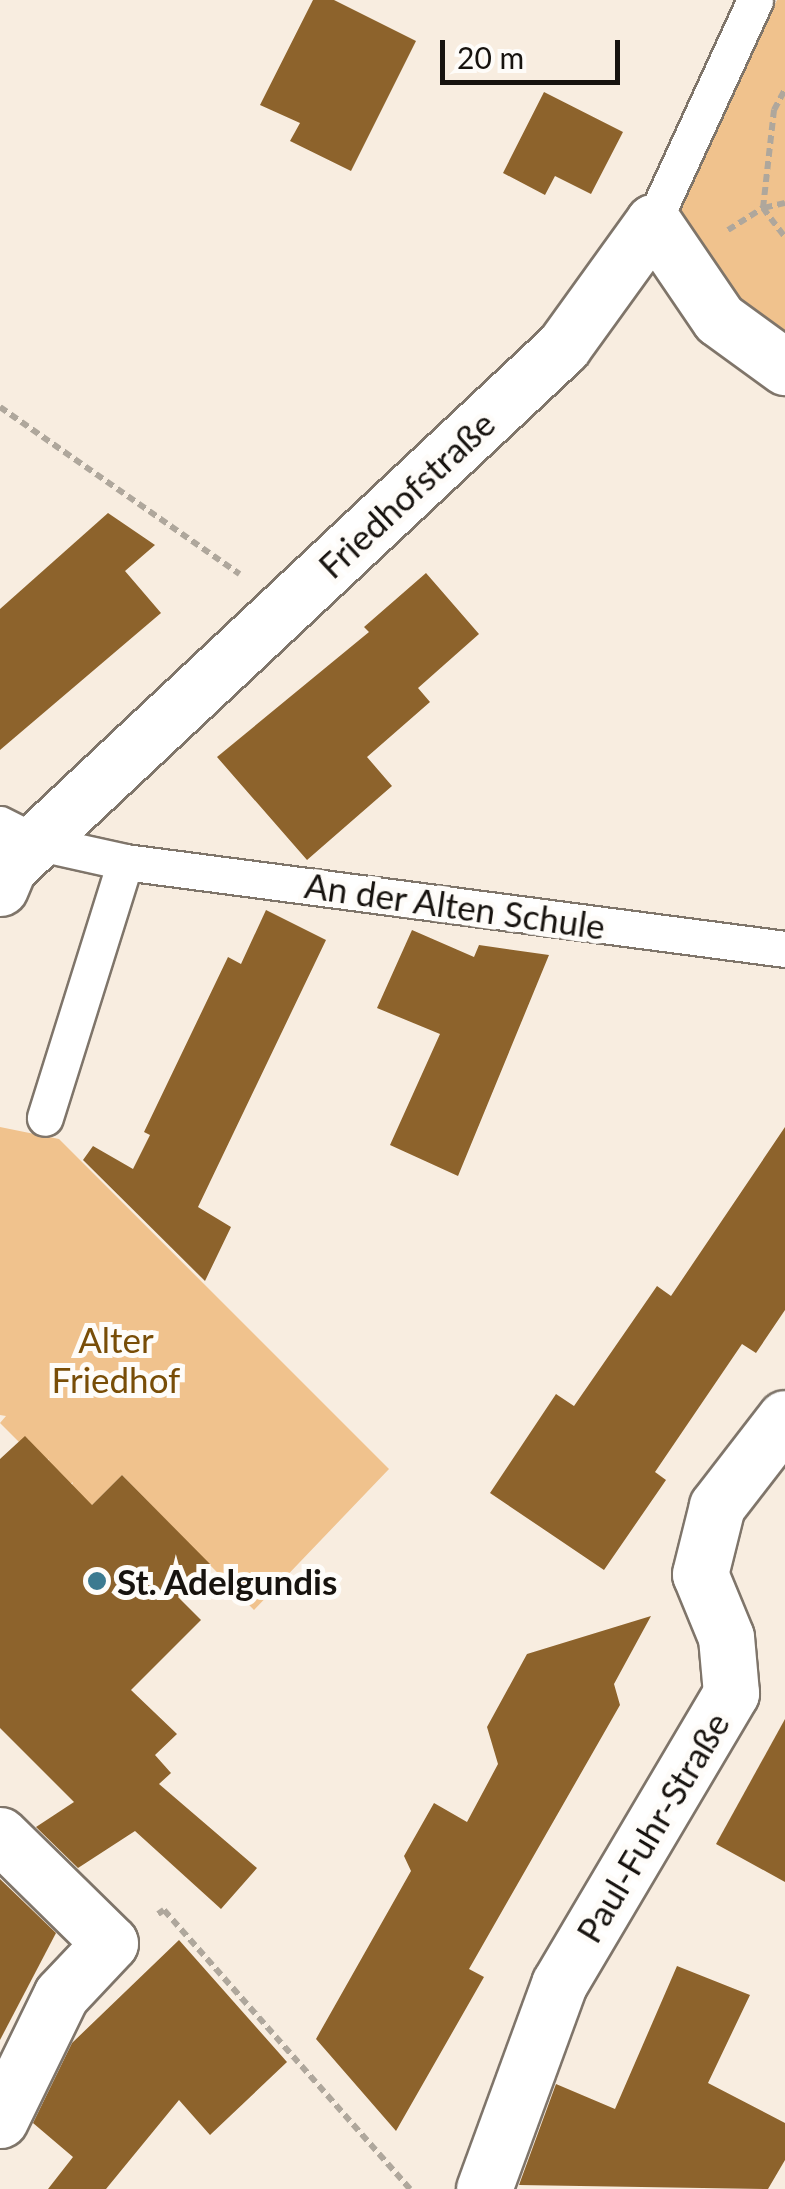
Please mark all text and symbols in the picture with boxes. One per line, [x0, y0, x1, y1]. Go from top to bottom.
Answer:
scale bar [445, 20, 625, 82]
text: 20 m [457, 39, 524, 75]
street label: Friedhofstraße [309, 402, 503, 586]
street label: An der Alten Schule [301, 863, 609, 947]
park label: Alter Friedhof [52, 1318, 180, 1400]
place label: St. Adelgundis [117, 1560, 339, 1602]
marker: St. Adelgundis [86, 1570, 108, 1592]
street label: Paul-Fuhr-Straße [567, 1705, 737, 1949]

